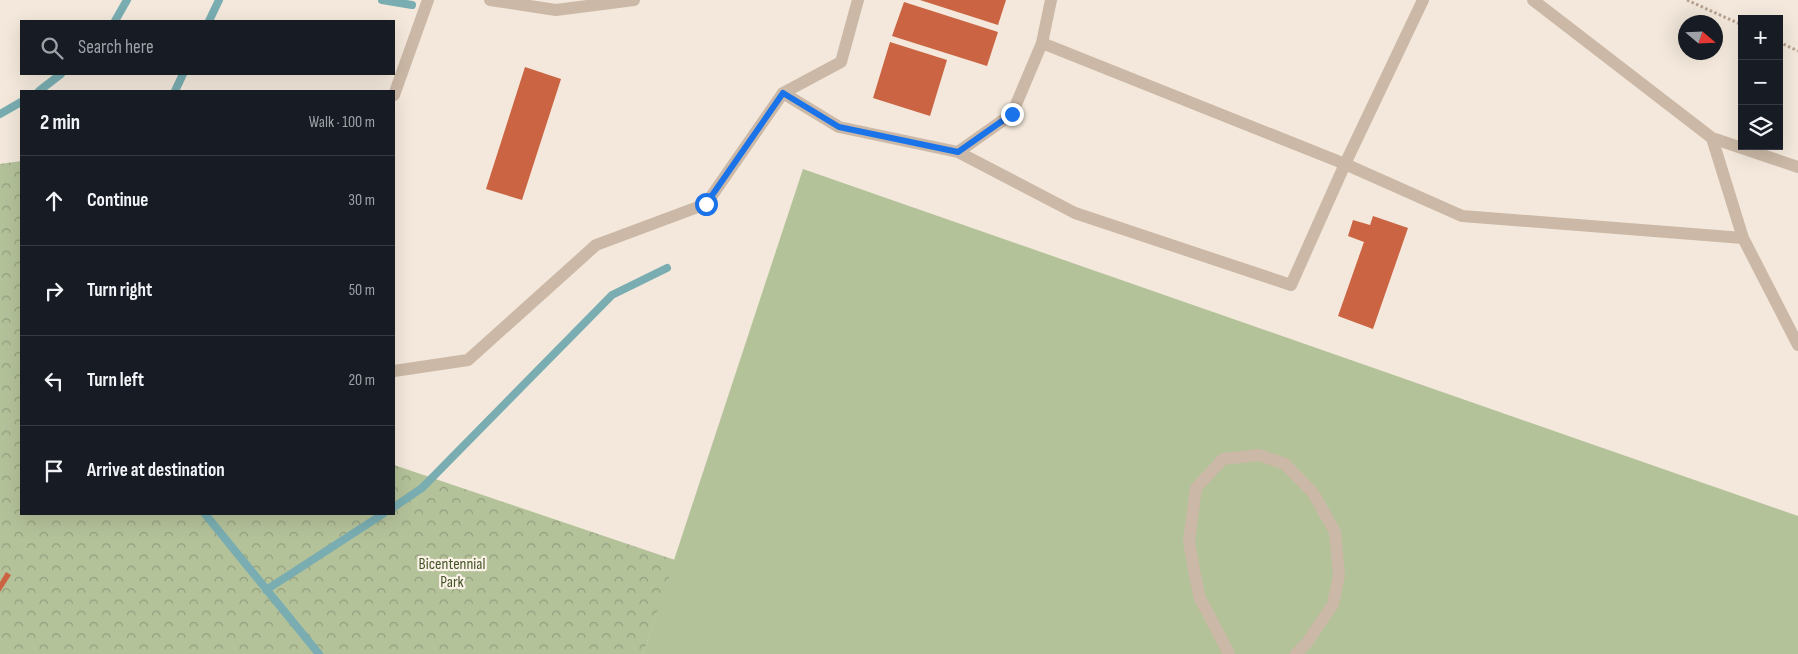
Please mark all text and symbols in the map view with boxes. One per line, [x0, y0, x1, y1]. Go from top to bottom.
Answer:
north arrow [1678, 15, 1723, 60]
map controls [1738, 15, 1783, 150]
button: + [1738, 15, 1783, 60]
search box [20, 20, 395, 75]
icon: search [38, 34, 66, 62]
text: Search here [78, 36, 154, 59]
button: − [1738, 60, 1783, 105]
route end [1001, 103, 1024, 126]
button: layers [1738, 105, 1783, 150]
text: 2 min [40, 110, 80, 135]
text: Walk · 100 m [309, 113, 375, 132]
icon: ahead [40, 187, 68, 215]
text: Continue [87, 189, 148, 212]
text: 30 m [348, 191, 375, 210]
route start [695, 193, 718, 216]
icon: right [40, 277, 68, 305]
text: Turn right [87, 279, 152, 302]
text: 50 m [349, 281, 375, 300]
icon: left [40, 367, 68, 395]
text: Turn left [87, 369, 144, 392]
text: 20 m [348, 371, 375, 390]
icon: arrive [40, 457, 68, 485]
text: Arrive at destination [87, 459, 225, 482]
park label: Bicentennial Park [419, 555, 485, 592]

